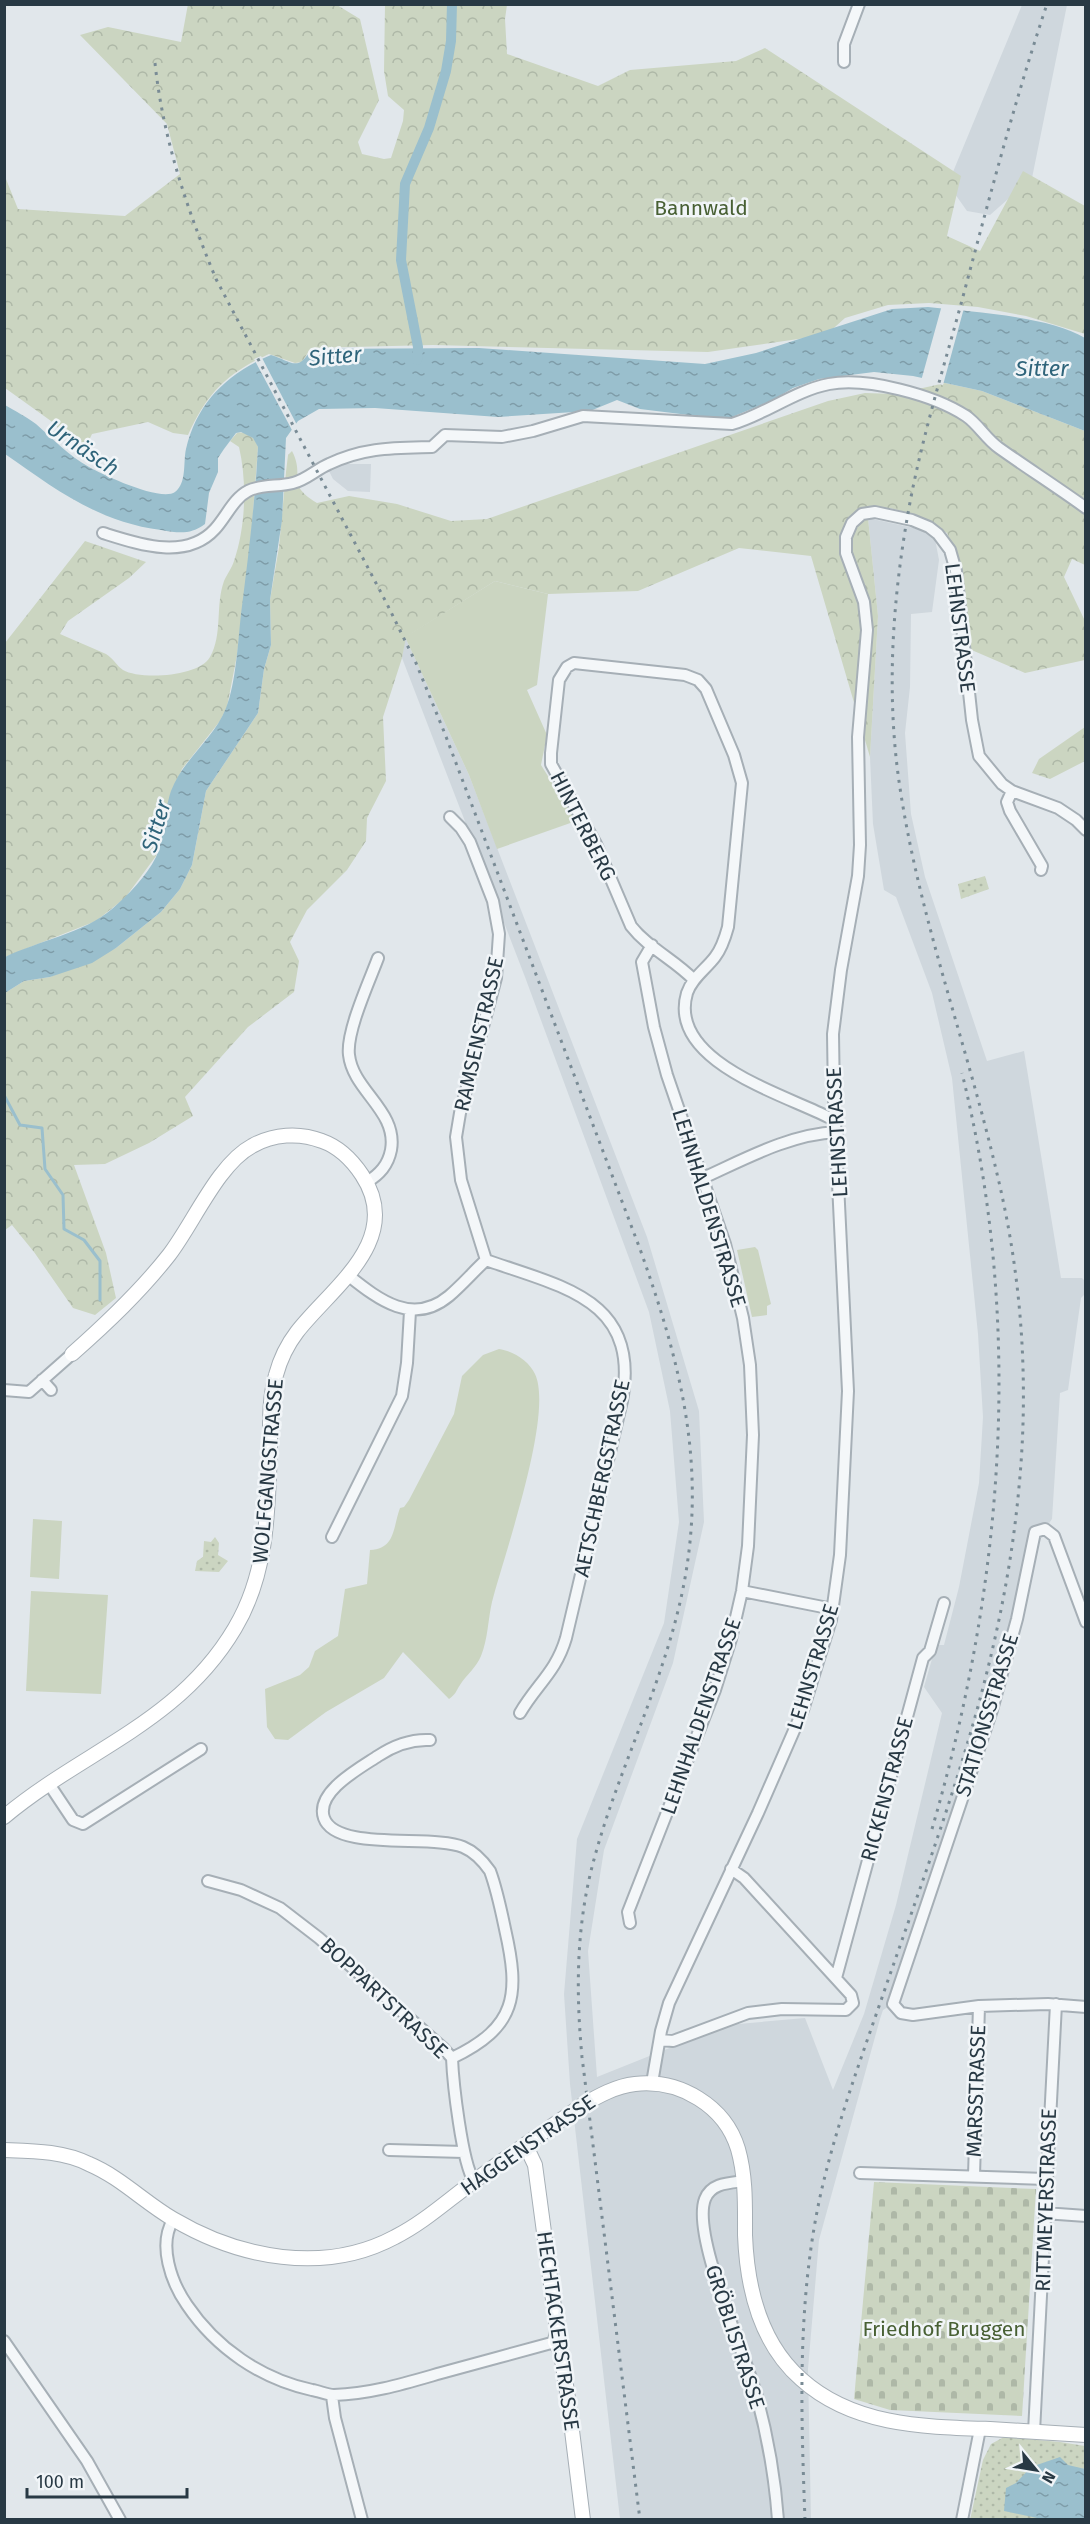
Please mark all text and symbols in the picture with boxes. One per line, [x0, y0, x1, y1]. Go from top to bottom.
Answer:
park label: Bannwald [654, 195, 748, 221]
water label: Sitter [306, 340, 363, 372]
water label: Sitter [1015, 355, 1069, 382]
water label: Urnäsch [42, 414, 124, 482]
street label: LEHNSTRASSE [939, 562, 981, 694]
street label: HINTERBERG [544, 767, 622, 885]
water label: Sitter [135, 796, 177, 856]
street label: RAMSENSTRASSE [449, 954, 509, 1114]
street label: LEHNSTRASSE [821, 1066, 853, 1198]
street label: LEHNHALDENSTRASSE [666, 1105, 752, 1311]
street label: WOLFGANGSTRASSE [247, 1377, 289, 1565]
street label: AETSCHBERGSTRASSE [568, 1377, 636, 1579]
street label: LEHNSTRASSE [781, 1601, 845, 1733]
street label: LEHNHALDENSTRASSE [655, 1614, 747, 1818]
street label: STATIONSSTRASSE [950, 1630, 1024, 1800]
street label: RICKENSTRASSE [855, 1714, 919, 1864]
street label: BOPPARTSTRASSE [315, 1932, 453, 2064]
street label: MARSSTRASSE [961, 2024, 991, 2158]
street label: HAGGENSTRASSE [456, 2089, 600, 2201]
street label: RITTMEYERSTRASSE [1030, 2108, 1062, 2292]
street label: HECHTACKERSTRASSE [531, 2230, 585, 2432]
street label: GRÖBLISTRASSE [699, 2262, 771, 2412]
park label: Friedhof Bruggen [862, 2316, 1026, 2342]
north arrow [1006, 2440, 1066, 2500]
scale bar [27, 2461, 188, 2499]
text: N [1038, 2468, 1059, 2487]
text: 100 m [36, 2471, 84, 2493]

